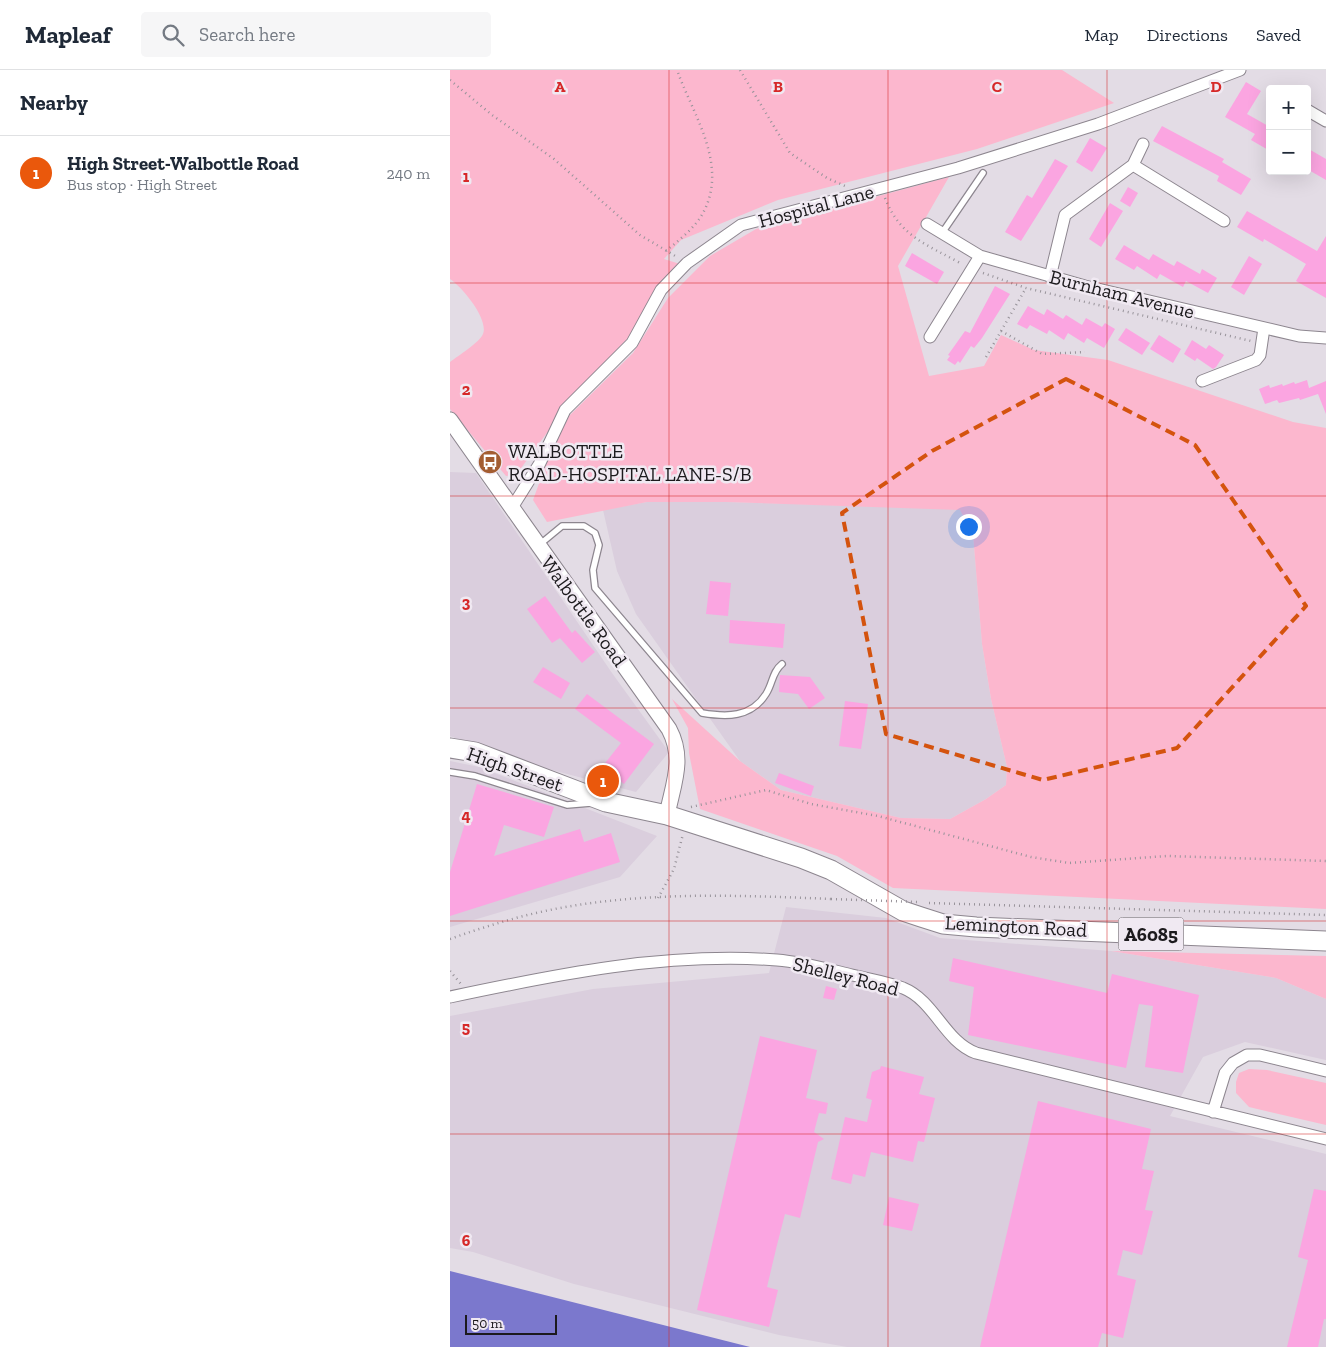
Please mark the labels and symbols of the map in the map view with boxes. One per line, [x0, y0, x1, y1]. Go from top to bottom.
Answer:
text: A [555, 77, 566, 96]
text: B [773, 77, 783, 96]
text: C [992, 77, 1002, 96]
text: D [1210, 77, 1222, 96]
text: 1 [463, 167, 470, 186]
street label: Hospital Lane [756, 179, 876, 233]
street label: Burnham Avenue [1047, 264, 1197, 324]
text: 2 [462, 380, 471, 399]
place label: WALBOTTLE ROAD-HOSPITAL LANE-S/B [508, 439, 752, 486]
bus stop icon: WALBOTTLE ROAD-HOSPITAL LANE-S/B [477, 449, 503, 475]
your location [956, 514, 982, 540]
street label: Walbottle Road [536, 551, 632, 671]
text: 3 [462, 593, 471, 612]
street label: High Street [464, 741, 567, 797]
pin: 1 [587, 762, 619, 800]
text: 4 [461, 806, 471, 825]
street label: Lemington Road [944, 910, 1088, 942]
road number: A6085 [1118, 918, 1184, 951]
street label: Shelley Road [791, 951, 901, 1001]
text: 5 [462, 1018, 470, 1037]
text: 6 [462, 1231, 471, 1250]
scale bar [465, 1312, 558, 1335]

